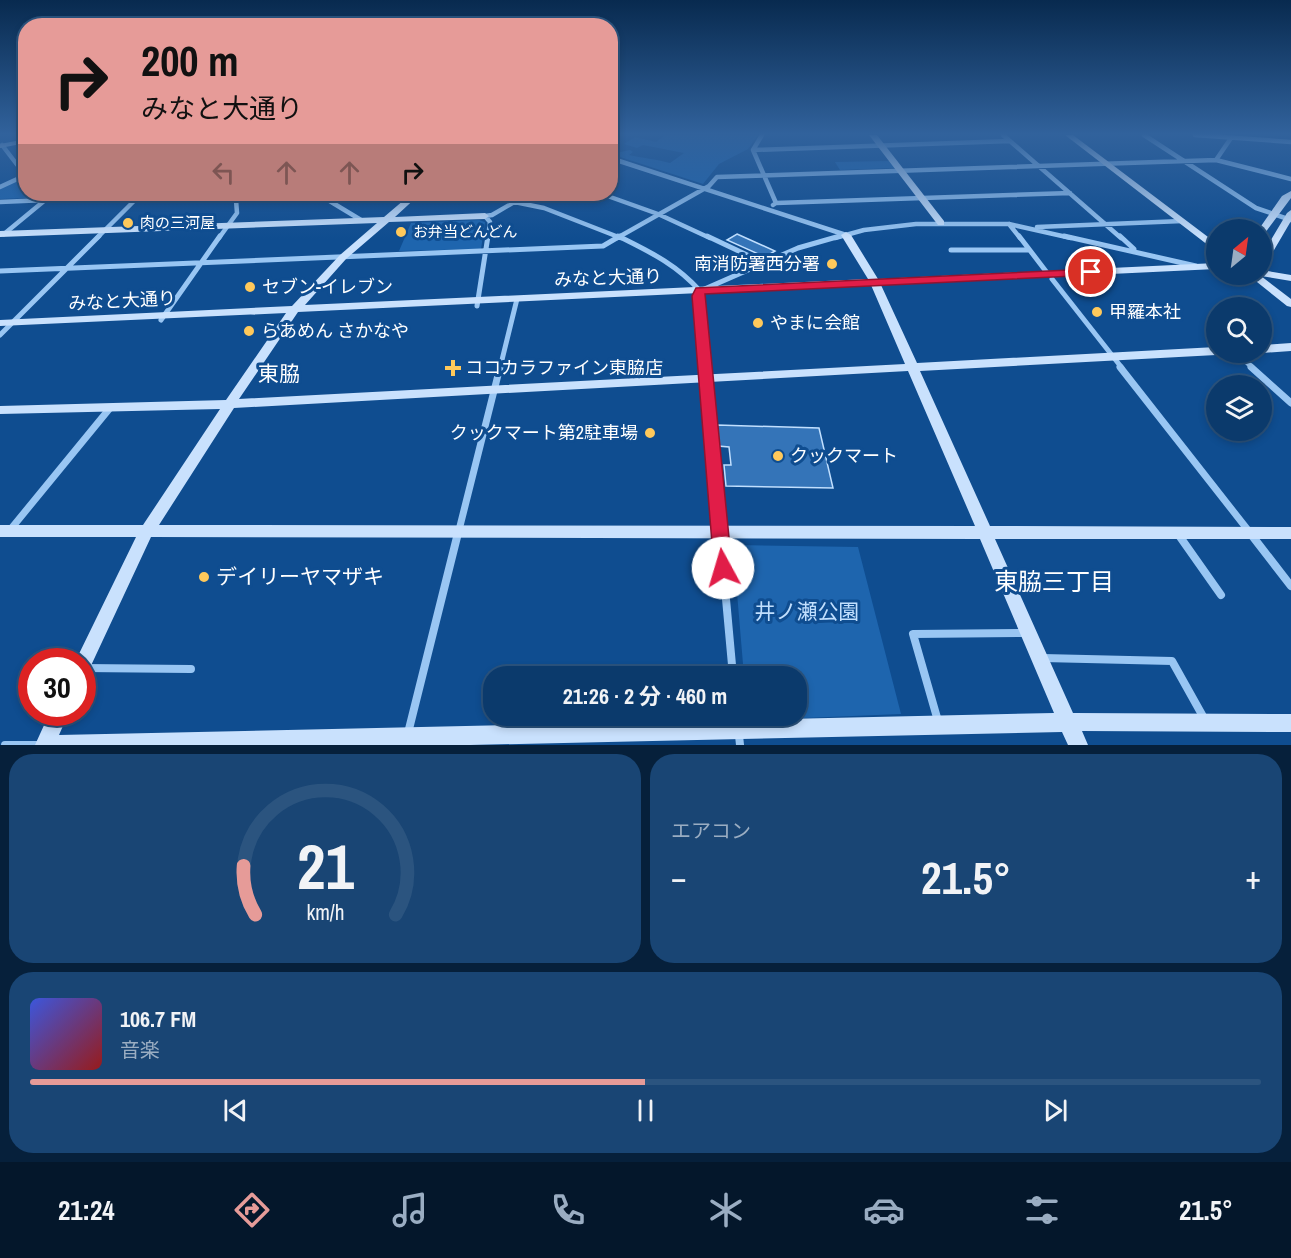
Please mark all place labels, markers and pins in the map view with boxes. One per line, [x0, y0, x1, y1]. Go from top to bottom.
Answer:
place label: 肉の三河屋 [140, 212, 215, 233]
marker: 肉の三河屋 [121, 216, 135, 230]
place label: お弁当どんどん [413, 221, 518, 242]
marker: お弁当どんどん [394, 225, 408, 239]
pin [1065, 246, 1116, 297]
place label: 南消防署西分署 [694, 251, 820, 276]
marker: 南消防署西分署 [825, 257, 839, 271]
place label: セブン-イレブン [262, 274, 393, 299]
marker: セブン-イレブン [243, 280, 257, 294]
place label: 甲羅本社 [1109, 299, 1181, 324]
marker: 甲羅本社 [1090, 305, 1104, 319]
place label: やまに会館 [770, 310, 860, 335]
marker: やまに会館 [751, 316, 765, 330]
place label: らあめん さかなや [261, 318, 409, 343]
marker: らあめん さかなや [242, 324, 256, 338]
place label: ココカラファイン東脇店 [465, 355, 663, 380]
marker: ココカラファイン東脇店 [446, 361, 460, 375]
place label: クックマート第2駐車場 [450, 420, 638, 445]
marker: クックマート第2駐車場 [643, 426, 657, 440]
place label: クックマート [790, 443, 898, 468]
marker: クックマート [771, 449, 785, 463]
place label: デイリーヤマザキ [216, 562, 384, 591]
marker: デイリーヤマザキ [197, 570, 211, 584]

